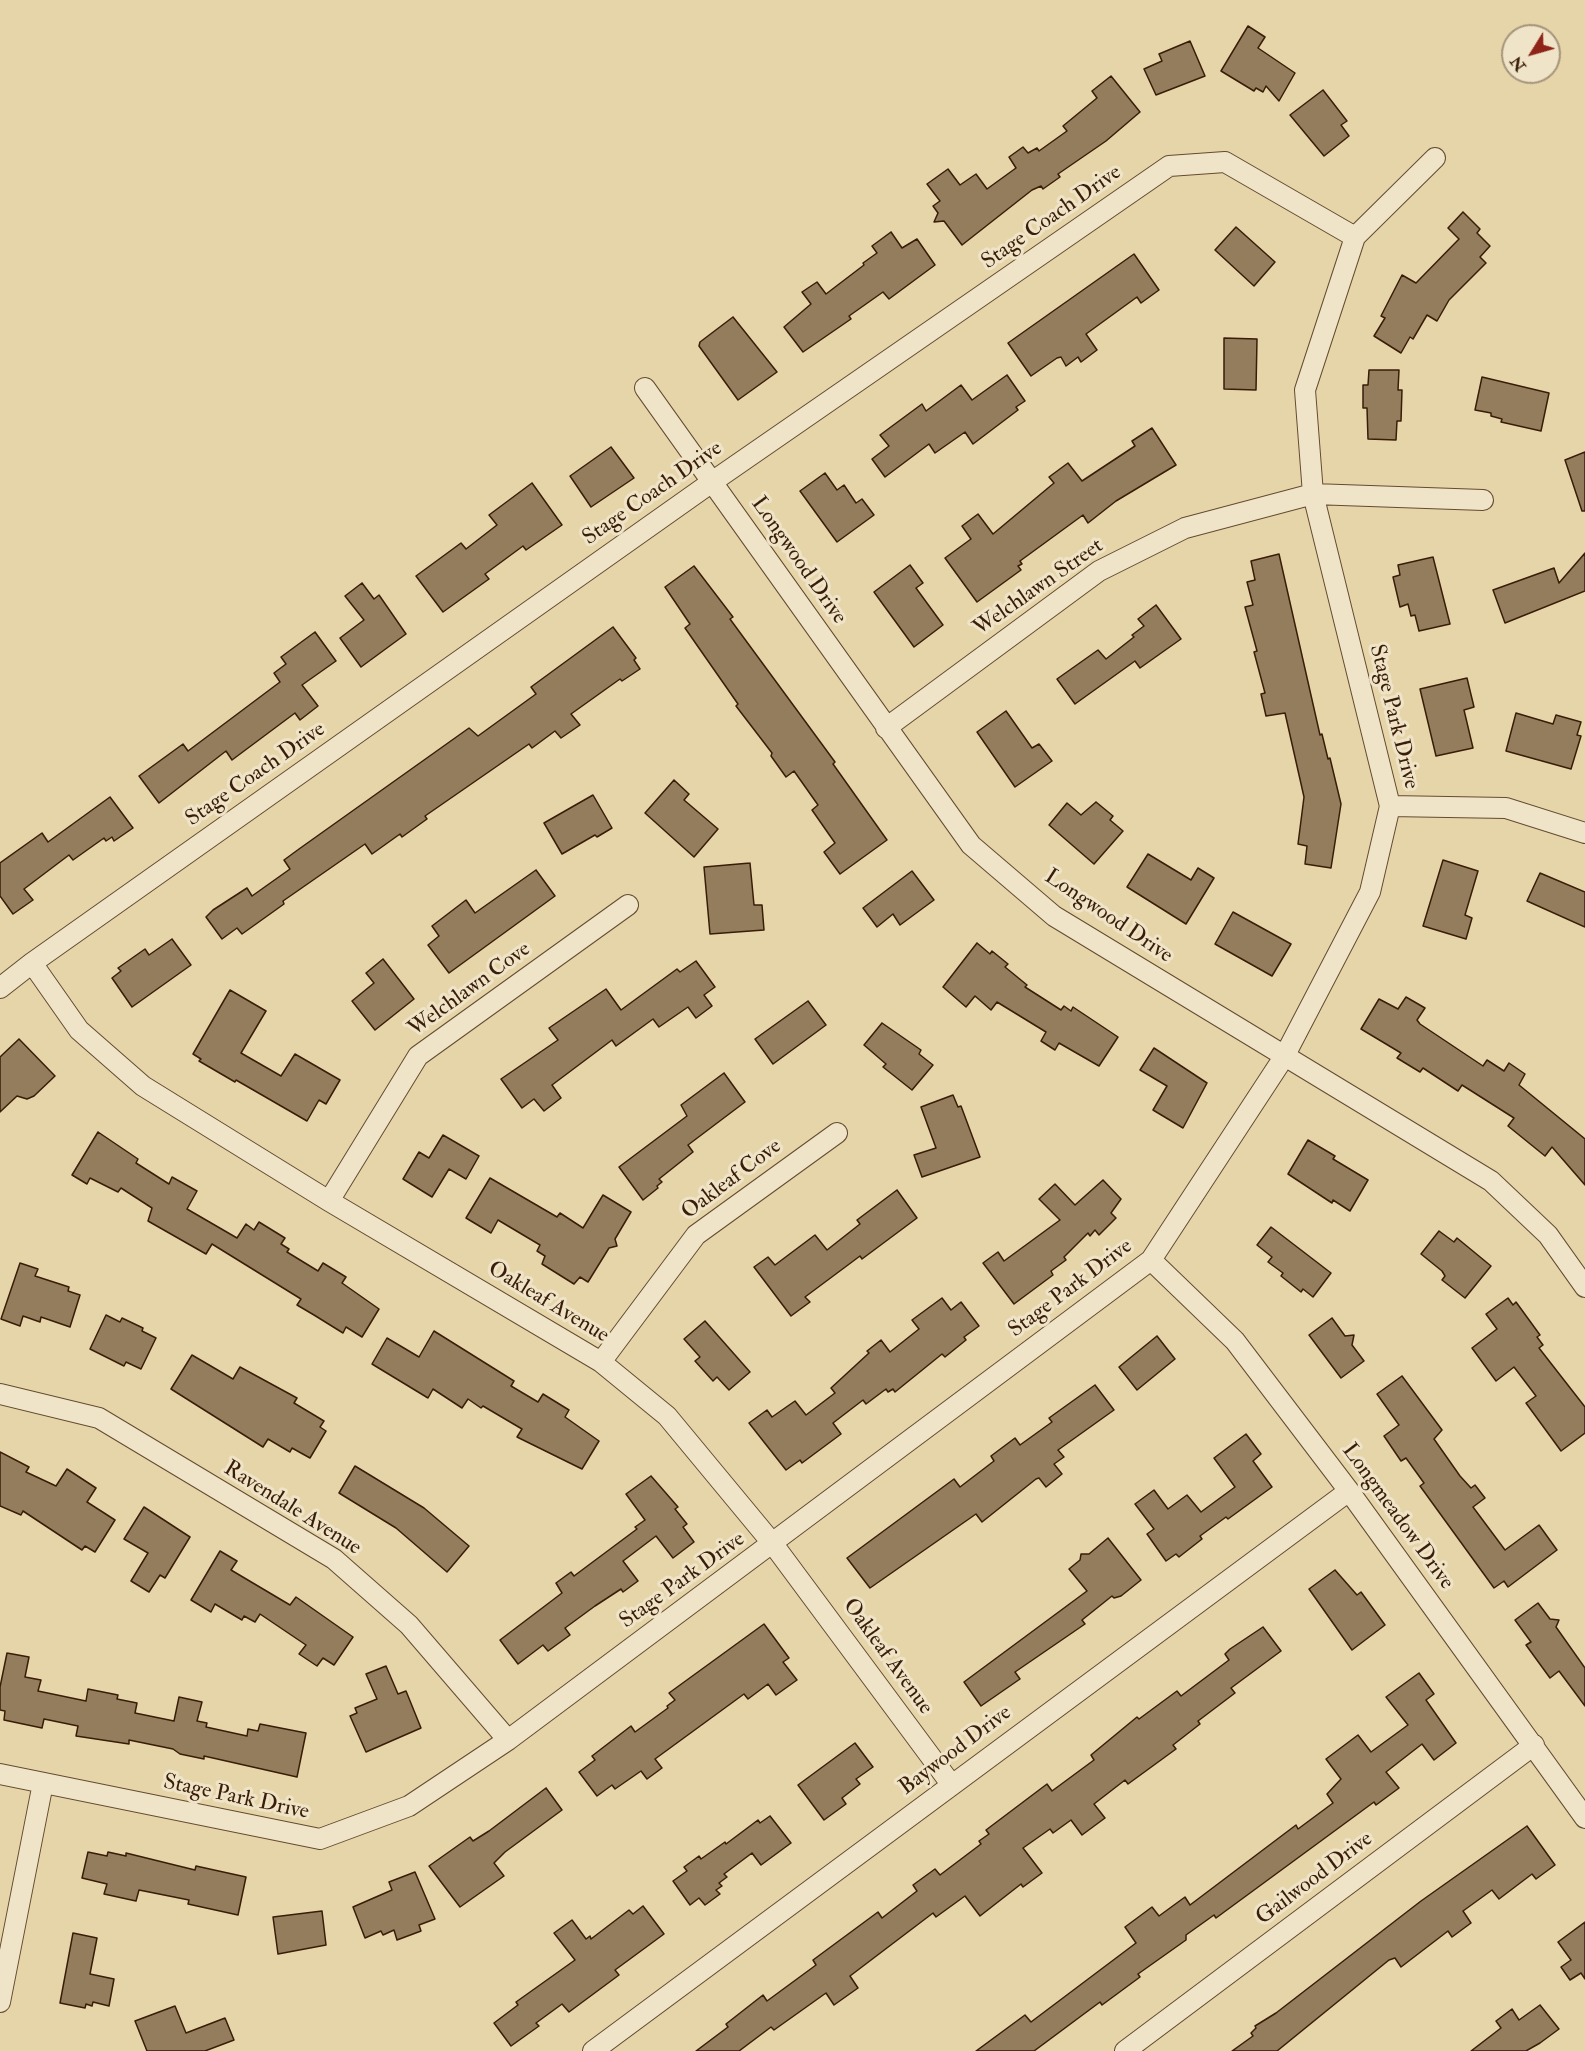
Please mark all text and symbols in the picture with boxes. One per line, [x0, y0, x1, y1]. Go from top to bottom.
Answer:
north arrow [1501, 24, 1561, 84]
text: N [1506, 52, 1531, 75]
street label: Stage Coach Drive [977, 160, 1127, 276]
street label: Stage Coach Drive [578, 436, 728, 552]
street label: Longwood Drive [744, 492, 852, 630]
street label: Welchlawn Street [969, 533, 1109, 643]
street label: Stage Park Drive [1362, 642, 1424, 792]
street label: Stage Coach Drive [181, 717, 331, 833]
street label: Longwood Drive [1039, 864, 1177, 970]
street label: Welchlawn Cove [404, 937, 536, 1043]
street label: Oakleaf Cove [677, 1134, 787, 1226]
street label: Stage Park Drive [1004, 1234, 1138, 1344]
street label: Oakleaf Avenue [483, 1256, 613, 1350]
street label: Longmeadow Drive [1335, 1439, 1459, 1595]
street label: Ravendale Avenue [218, 1456, 366, 1562]
street label: Stage Park Drive [615, 1527, 751, 1635]
street label: Oakleaf Avenue [836, 1594, 938, 1720]
street label: Baywood Drive [895, 1700, 1017, 1802]
street label: Stage Park Drive [161, 1770, 311, 1826]
street label: Gailwood Drive [1251, 1827, 1379, 1931]

